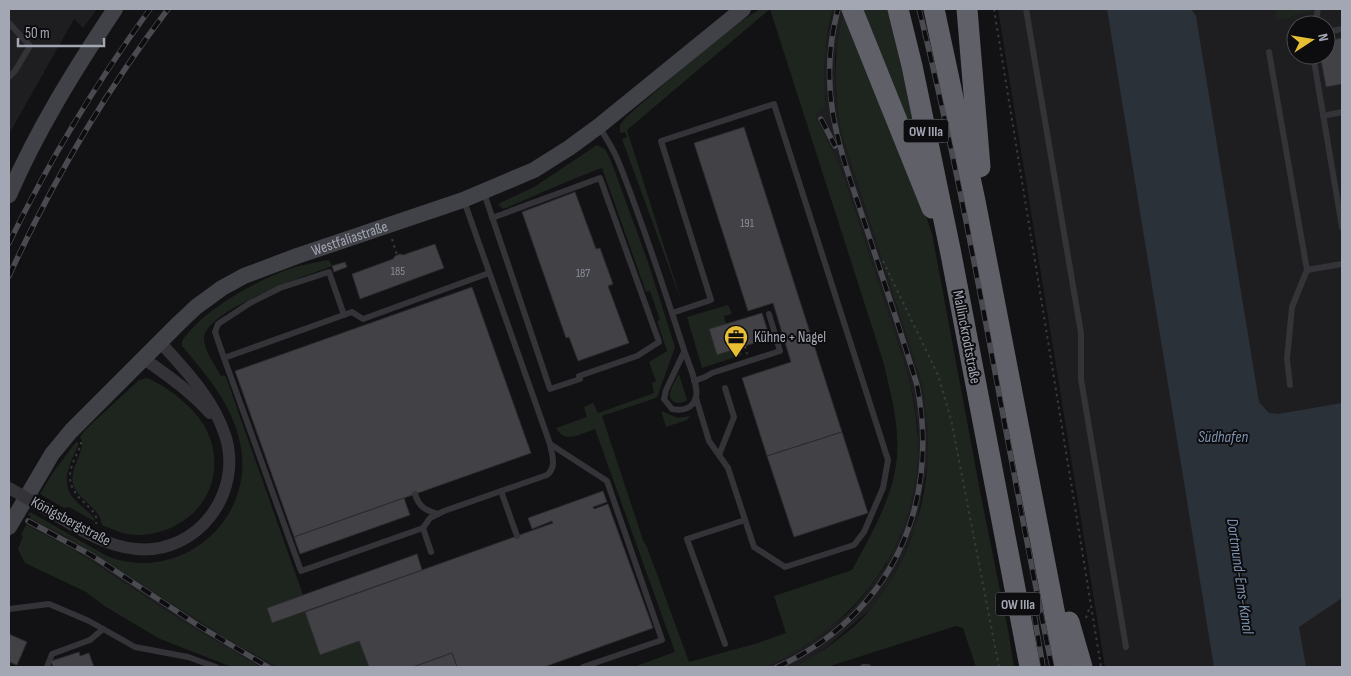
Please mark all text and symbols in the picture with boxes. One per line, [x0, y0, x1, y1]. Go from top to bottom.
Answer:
scale bar [18, 15, 104, 47]
north arrow [1286, 15, 1336, 65]
text: 50 m [25, 24, 50, 43]
text: N [1314, 32, 1332, 43]
road number: OW IIIa [904, 120, 948, 142]
house number: 191 [740, 216, 755, 231]
street label: Westfaliastraße [309, 217, 390, 260]
house number: 185 [391, 264, 405, 279]
house number: 187 [576, 266, 590, 281]
street label: Mallinckrodtstraße [948, 289, 985, 385]
office icon: Kühne + Nagel [723, 324, 749, 358]
place label: Kühne + Nagel [754, 328, 826, 347]
water label: Südhafen [1198, 428, 1248, 447]
street label: Königsbergstraße [28, 492, 114, 550]
water label: Dortmund-Ems-Kanal [1222, 517, 1257, 636]
road number: OW IIIa [996, 592, 1040, 616]

